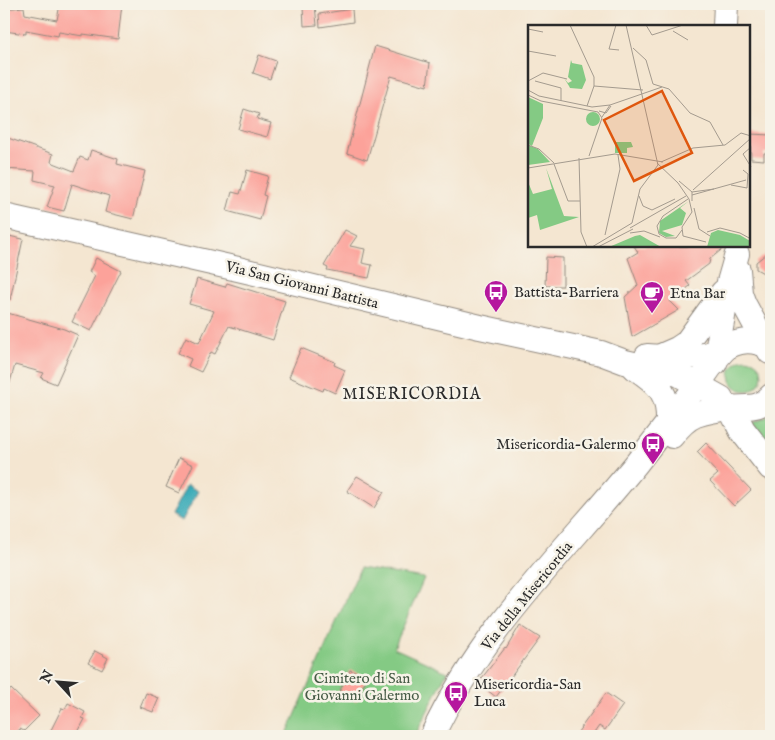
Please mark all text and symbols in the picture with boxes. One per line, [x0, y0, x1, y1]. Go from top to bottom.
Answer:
inset map [528, 25, 750, 248]
street label: Via San Giovanni Battista [223, 257, 381, 313]
bus stop icon: Battista-Barriera [483, 279, 509, 313]
cafe icon: Etna Bar [639, 280, 665, 314]
place label: Battista-Barriera [514, 283, 619, 302]
place label: Etna Bar [670, 284, 726, 303]
district label: MISERICORDIA [342, 385, 482, 405]
bus stop icon: Misericordia-Galermo [640, 431, 666, 465]
place label: Misericordia-Galermo [496, 435, 636, 454]
street label: Via della Misericordia [477, 537, 577, 655]
north arrow [32, 658, 82, 708]
text: N [36, 667, 58, 687]
park label: Cimitero di San Giovanni Galermo [305, 669, 419, 705]
place label: Misericordia-San Luca [474, 675, 581, 711]
bus stop icon: Misericordia-San Luca [443, 680, 469, 714]

